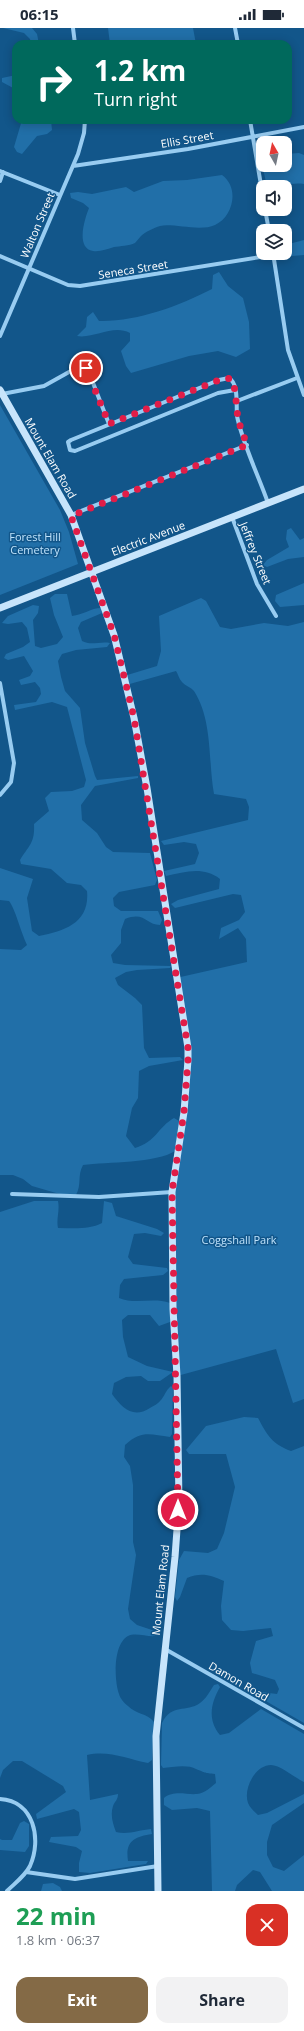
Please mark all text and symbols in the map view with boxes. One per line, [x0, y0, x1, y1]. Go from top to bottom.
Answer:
text: 06:15 [20, 4, 59, 24]
text: 1.2 km [94, 51, 186, 89]
icon: right [28, 56, 80, 108]
text: Turn right [94, 87, 177, 111]
street label: Ellis Street [159, 127, 215, 151]
north arrow [256, 136, 292, 172]
map controls [256, 136, 292, 260]
button: sound [256, 180, 292, 216]
street label: Walton Street [16, 190, 58, 260]
button: layers [256, 224, 292, 260]
street label: Seneca Street [97, 256, 169, 282]
pin [69, 351, 103, 385]
icon: arrive [75, 357, 97, 379]
street label: Mount Elam Road [22, 415, 80, 501]
street label: Electric Avenue [109, 517, 187, 559]
street label: Jeffrey Street [236, 519, 275, 587]
park label: Forest Hill Cemetery [9, 529, 61, 557]
park label: Coggshall Park [201, 1232, 277, 1247]
position arrow [157, 1489, 199, 1531]
street label: Mount Elam Road [148, 1544, 172, 1636]
street label: Damon Road [206, 1658, 272, 1704]
text: 22 min [16, 1899, 96, 1932]
button: close [246, 1904, 288, 1946]
text: 1.8 km · 06:37 [16, 1931, 100, 1949]
button: Exit [16, 1977, 148, 2023]
button: Share [156, 1977, 288, 2023]

